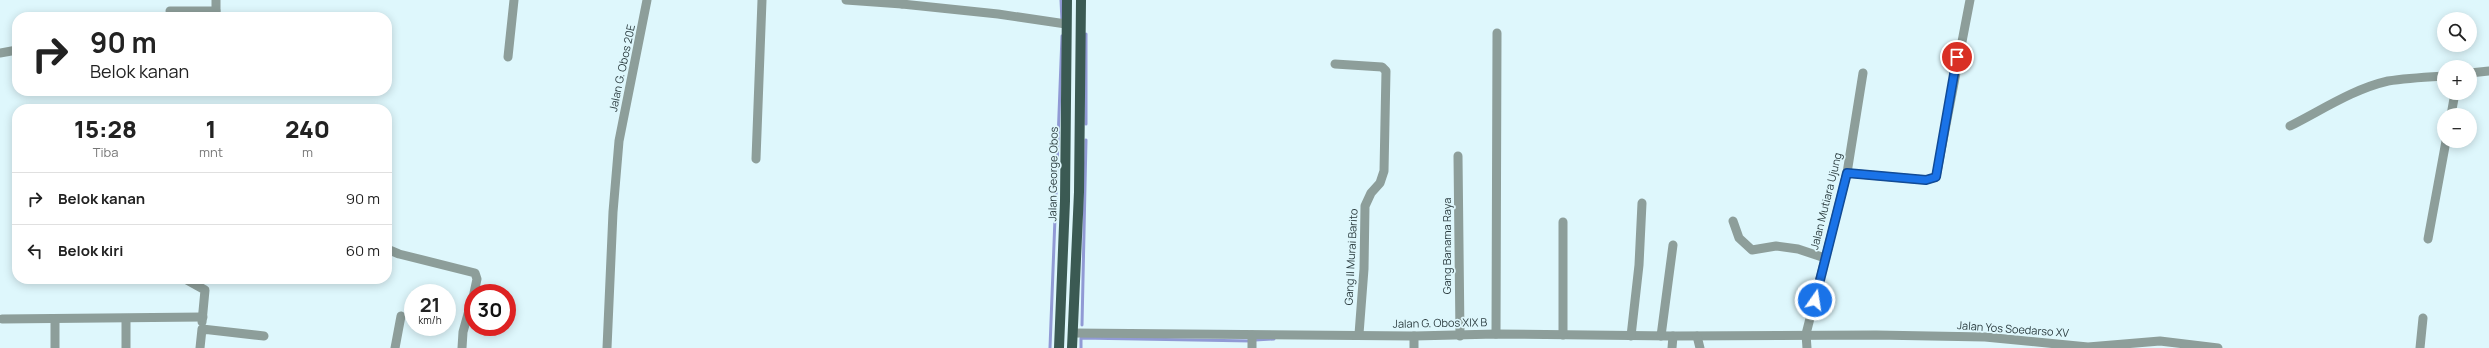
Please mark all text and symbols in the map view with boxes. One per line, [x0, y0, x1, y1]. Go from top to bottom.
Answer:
map controls [2437, 12, 2477, 148]
button: search [2437, 12, 2477, 52]
text: 90 m [90, 23, 157, 61]
street label: Jalan G. Obos 20E [605, 23, 638, 113]
icon: right [24, 28, 76, 80]
pin [1940, 40, 1974, 74]
icon: arrive [1946, 46, 1968, 68]
text: Belok kanan [90, 59, 189, 83]
button: + [2437, 60, 2477, 100]
button: − [2437, 108, 2477, 148]
text: 15:28 [74, 112, 137, 145]
text: 1 [206, 112, 216, 145]
text: 240 [285, 112, 330, 145]
street label: Jalan George Obos [1044, 126, 1061, 222]
text: Tiba [93, 143, 118, 161]
text: mnt [199, 143, 223, 161]
text: m [302, 143, 313, 161]
street label: Jalan Mutiara Ujung [1806, 151, 1845, 251]
icon: right [24, 188, 46, 210]
text: Belok kanan [58, 188, 145, 209]
text: 90 m [346, 188, 380, 209]
street label: Gang Banama Raya [1439, 198, 1454, 294]
street label: Gang II Murai Barito [1340, 208, 1361, 306]
icon: left [24, 240, 46, 262]
text: Belok kiri [58, 240, 124, 261]
text: 60 m [346, 240, 380, 261]
position arrow [1794, 279, 1836, 321]
speed limit sign: 30 [464, 284, 516, 336]
text: 21 [420, 291, 440, 318]
text: km/h [418, 313, 442, 327]
street label: Jalan G. Obos XIX B [1393, 314, 1488, 331]
street label: Jalan Yos Soedarso XV [1957, 317, 2070, 340]

